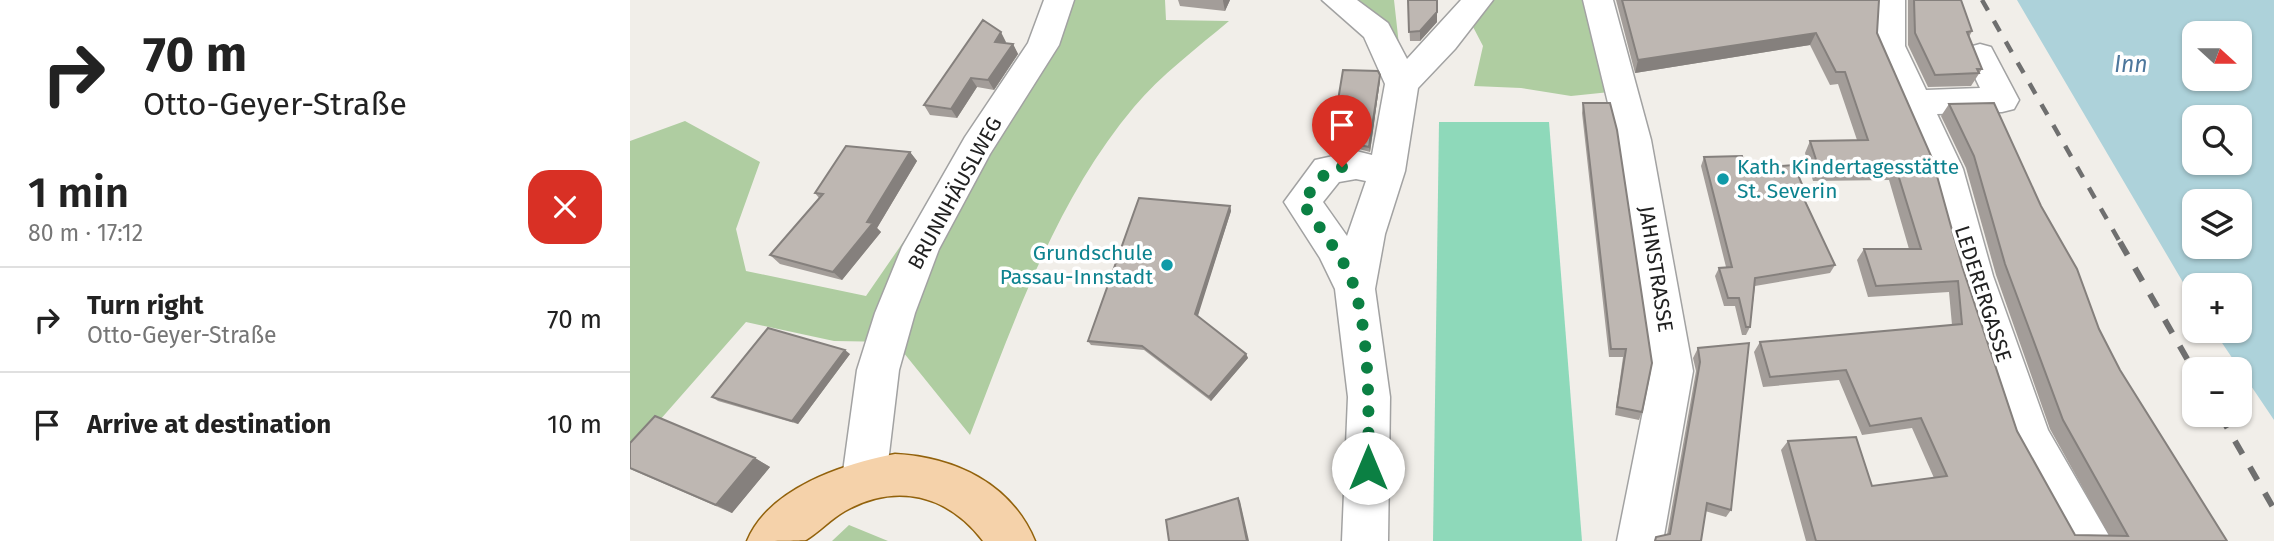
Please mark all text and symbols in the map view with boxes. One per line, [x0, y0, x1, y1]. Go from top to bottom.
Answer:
north arrow [2182, 21, 2252, 91]
map controls [2182, 21, 2252, 427]
text: 70 m [143, 25, 247, 84]
icon: right [28, 28, 119, 119]
water label: Inn [2114, 50, 2148, 78]
text: Otto-Geyer-Straße [143, 85, 407, 123]
pin [1312, 95, 1372, 167]
button: search [2182, 105, 2252, 175]
icon: arrive [1323, 106, 1361, 144]
street label: BRUNNHÄUSLWEG [902, 112, 1008, 274]
place label: Kath. Kindertagesstätte St. Severin [1737, 154, 1959, 204]
text: 1 min [28, 168, 129, 218]
button: close [528, 170, 602, 244]
marker: Kath. Kindertagesstätte St. Severin [1715, 171, 1731, 187]
button: layers [2182, 189, 2252, 259]
street label: JAHNSTRASSE [1633, 204, 1679, 334]
text: 80 m · 17:12 [28, 219, 143, 247]
street label: LEDERERGASSE [1949, 222, 2017, 366]
place label: Grundschule Passau-Innstadt [1000, 240, 1153, 290]
marker: Grundschule Passau-Innstadt [1159, 257, 1175, 273]
button: + [2182, 273, 2252, 343]
text: Turn right [87, 290, 204, 321]
icon: right [28, 301, 66, 339]
text: 70 m [547, 304, 602, 335]
text: Otto-Geyer-Straße [87, 321, 277, 349]
button: − [2182, 357, 2252, 427]
icon: arrive [28, 406, 66, 444]
text: Arrive at destination [87, 409, 331, 440]
text: 10 m [547, 409, 602, 440]
position arrow [1331, 431, 1405, 505]

